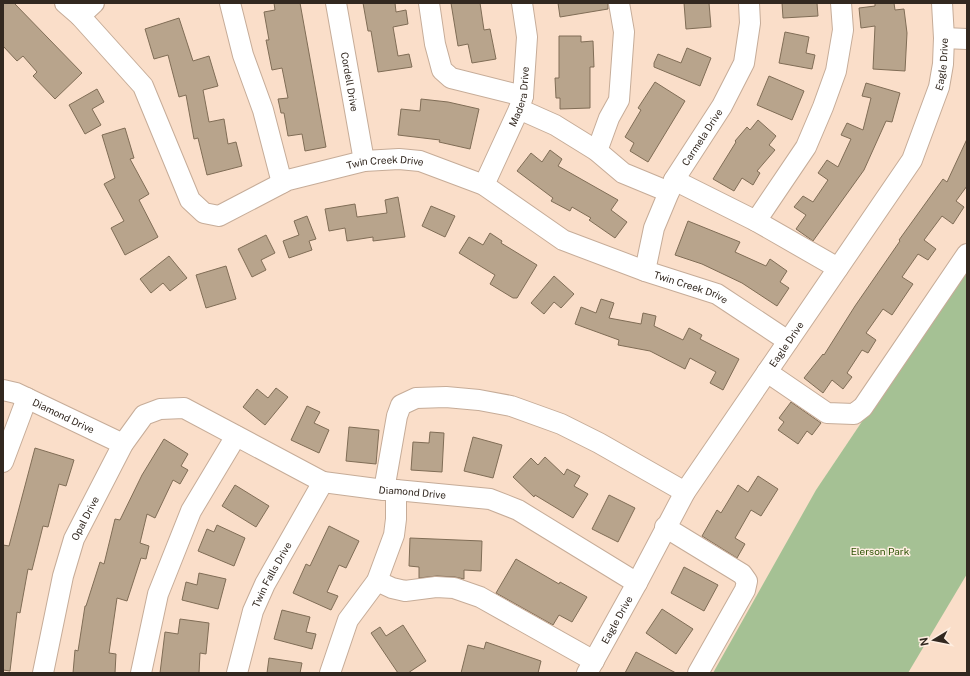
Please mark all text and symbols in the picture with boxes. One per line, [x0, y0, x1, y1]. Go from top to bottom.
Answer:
street label: Eagle Drive [932, 37, 950, 92]
street label: Cordell Drive [339, 51, 361, 113]
street label: Madera Drive [506, 66, 531, 128]
street label: Carmela Drive [679, 106, 725, 168]
street label: Twin Creek Drive [345, 153, 426, 171]
street label: Twin Creek Drive [652, 268, 731, 306]
street label: Eagle Drive [766, 319, 806, 369]
street label: Diamond Drive [31, 396, 97, 436]
street label: Diamond Drive [378, 483, 447, 501]
street label: Opal Drive [68, 494, 101, 542]
street label: Twin Falls Drive [249, 539, 294, 609]
park label: Elerson Park [851, 545, 910, 557]
street label: Eagle Drive [599, 593, 635, 646]
north arrow [914, 620, 954, 660]
text: N [917, 636, 931, 647]

